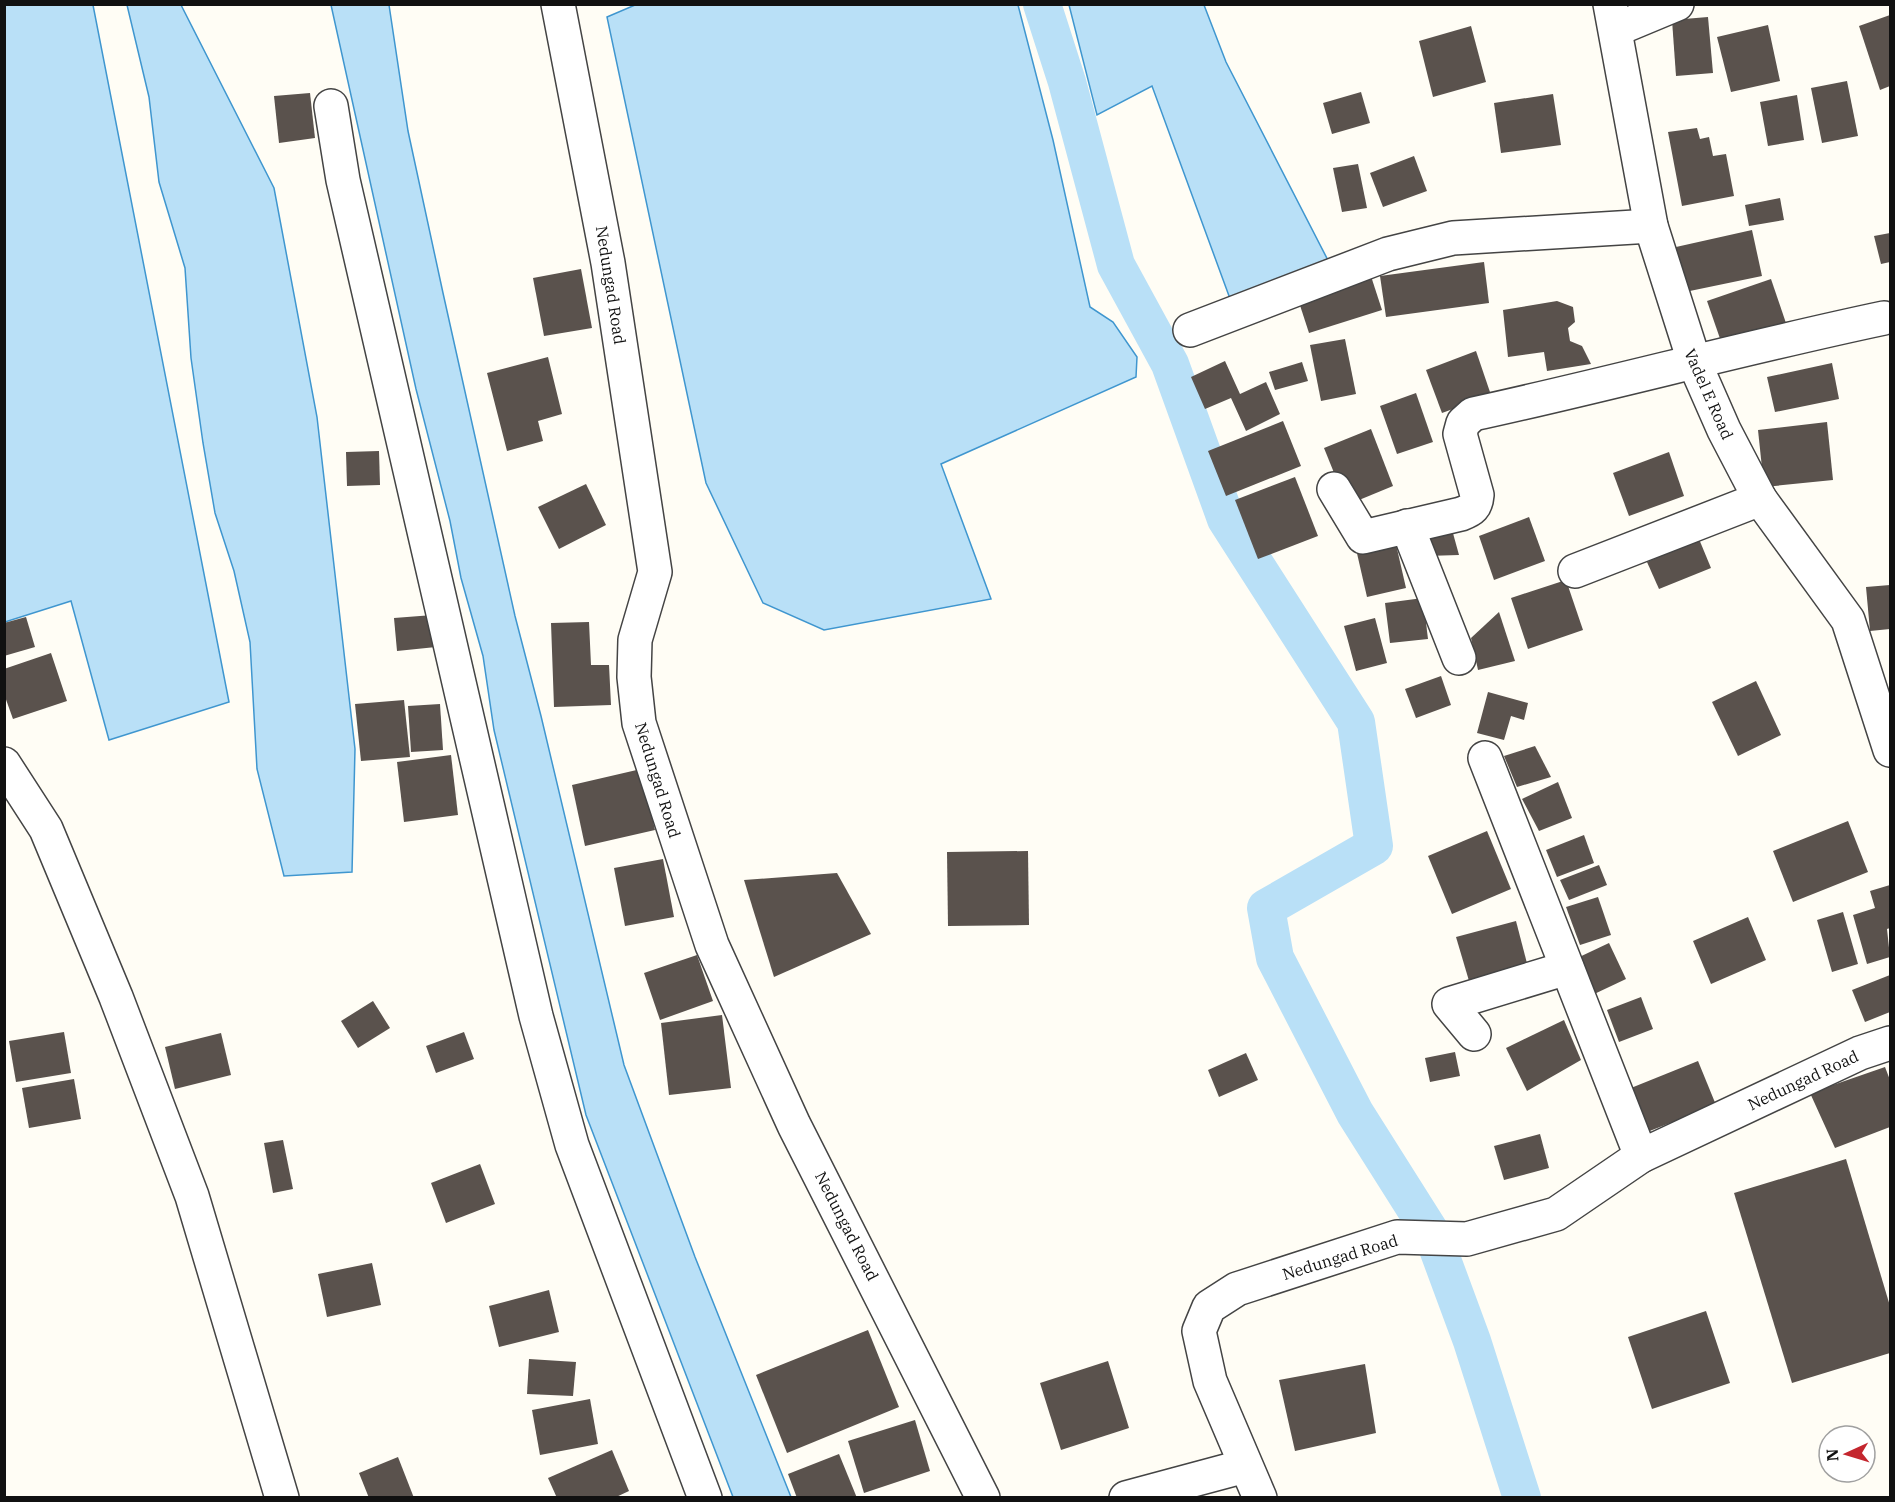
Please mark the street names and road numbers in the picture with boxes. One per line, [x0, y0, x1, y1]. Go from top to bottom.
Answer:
street label: Nedungad Road [592, 224, 630, 346]
street label: Vadel E Road [1680, 346, 1738, 443]
street label: Nedungad Road [631, 720, 685, 841]
street label: Nedungad Road [1744, 1045, 1862, 1114]
street label: Nedungad Road [811, 1168, 883, 1284]
street label: Nedungad Road [1280, 1230, 1401, 1284]

